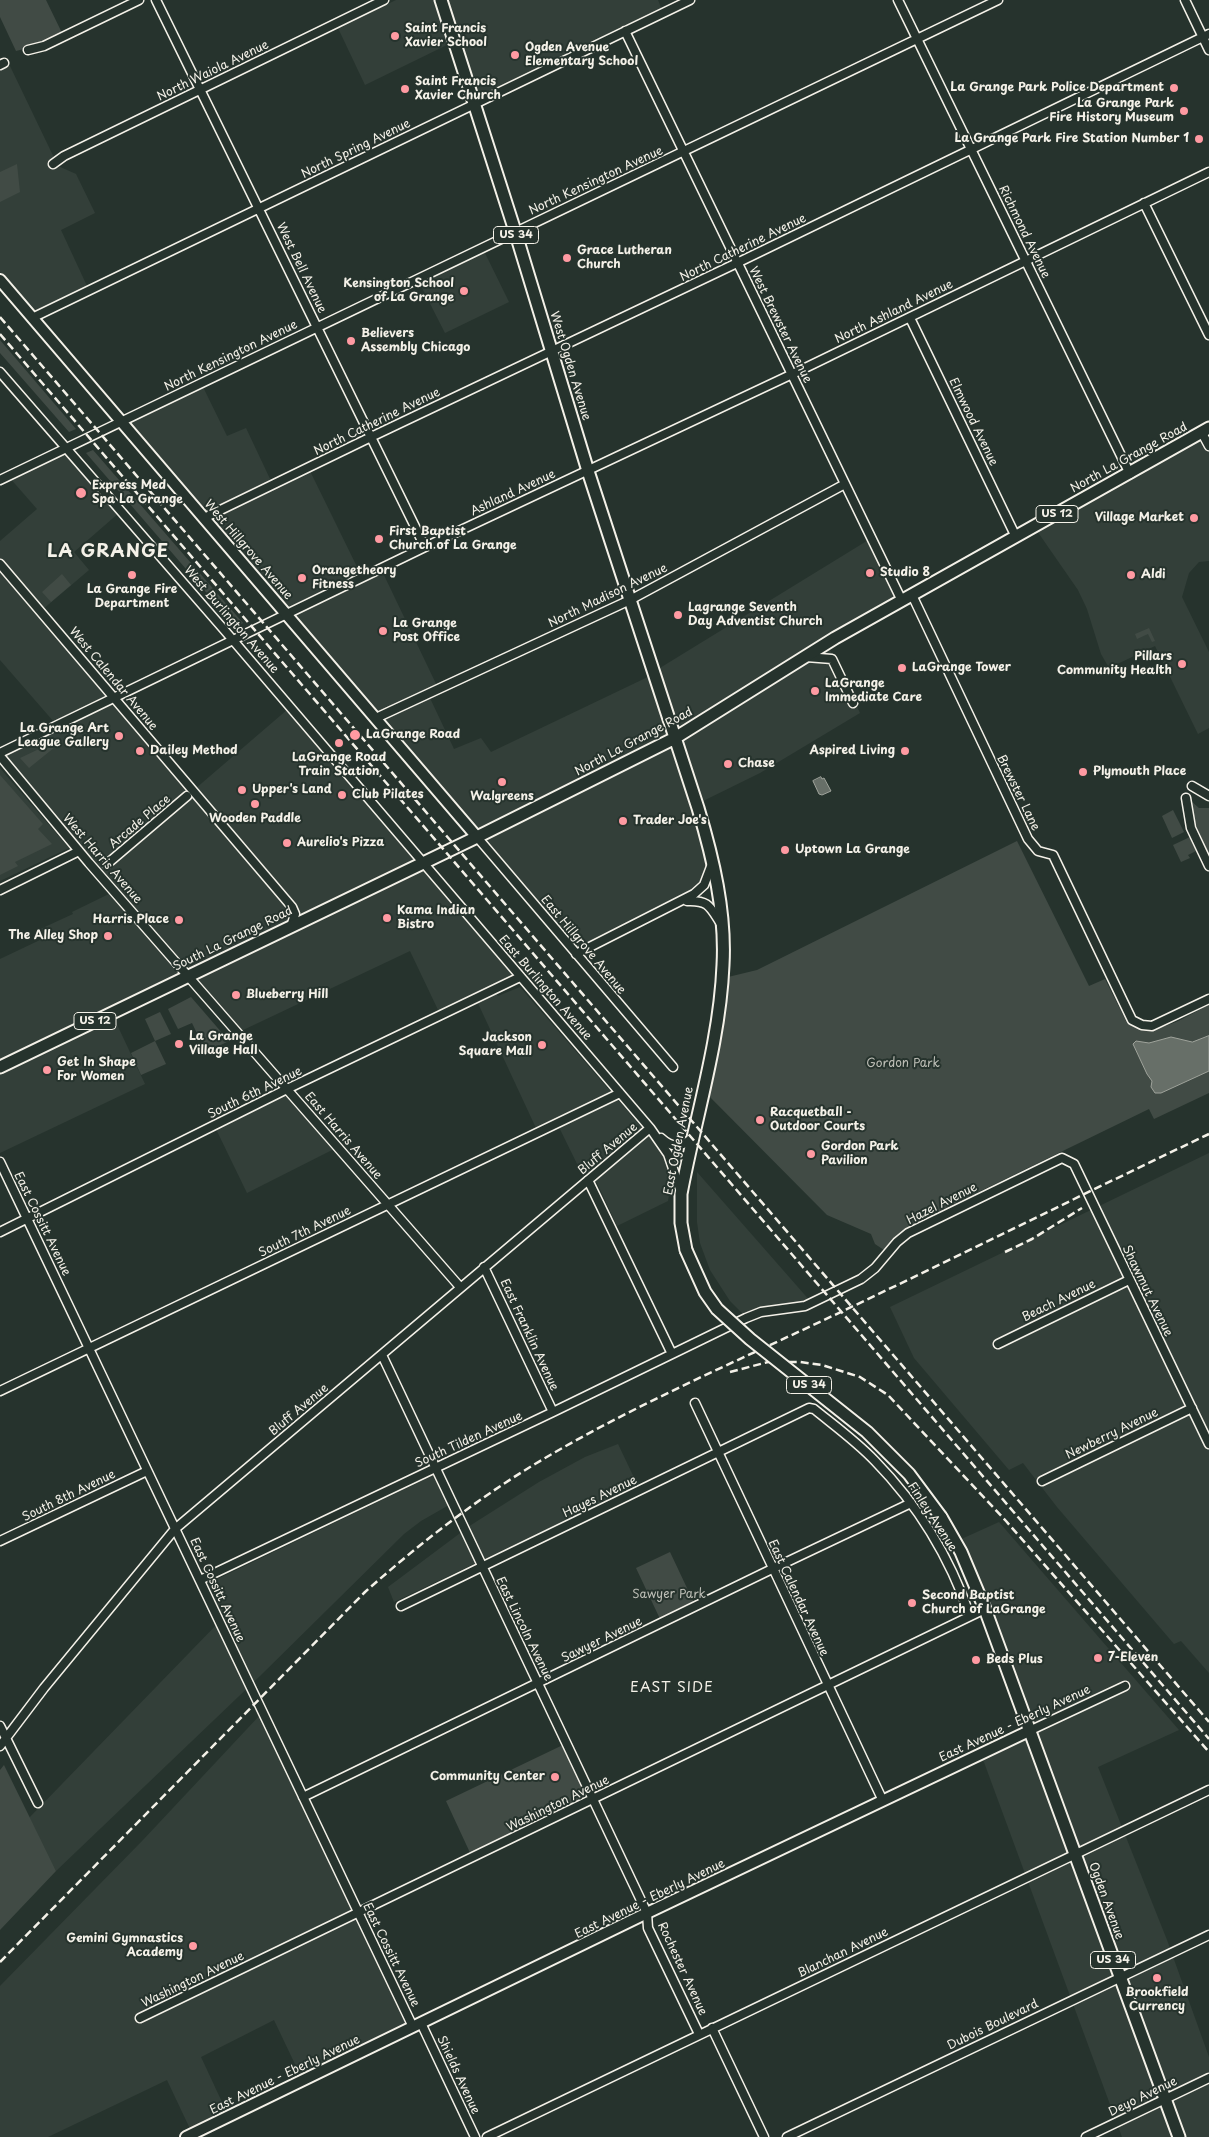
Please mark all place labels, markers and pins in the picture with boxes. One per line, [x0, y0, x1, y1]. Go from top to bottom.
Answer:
place label: Saint Francis Xavier School [405, 22, 487, 50]
marker: Saint Francis Xavier School [389, 30, 401, 42]
place label: Ogden Avenue Elementary School [525, 41, 638, 69]
marker: Ogden Avenue Elementary School [509, 49, 521, 61]
place label: Saint Francis Xavier Church [415, 75, 501, 103]
place label: La Grange Park Police Department [950, 81, 1164, 95]
marker: La Grange Park Police Department [1168, 82, 1180, 94]
marker: Saint Francis Xavier Church [399, 83, 411, 95]
place label: La Grange Park Fire History Museum [1049, 97, 1174, 125]
marker: La Grange Park Fire History Museum [1178, 105, 1190, 117]
place label: La Grange Park Fire Station Number 1 [954, 132, 1189, 146]
marker: La Grange Park Fire Station Number 1 [1193, 133, 1205, 145]
place label: Grace Lutheran Church [577, 244, 672, 272]
marker: Grace Lutheran Church [561, 252, 573, 264]
place label: Kensington School of La Grange [343, 277, 454, 305]
marker: Kensington School of La Grange [458, 285, 470, 297]
place label: Believers Assembly Chicago [361, 327, 470, 355]
marker: Believers Assembly Chicago [345, 335, 357, 347]
place label: Express Med Spa La Grange [92, 479, 183, 507]
marker: Express Med Spa La Grange [74, 486, 88, 500]
place label: Village Market [1095, 511, 1184, 525]
marker: Village Market [1188, 512, 1200, 524]
place label: First Baptist Church of La Grange [389, 525, 517, 553]
marker: First Baptist Church of La Grange [373, 533, 385, 545]
place label: Orangetheory Fitness [312, 564, 396, 592]
place label: Studio 8 [880, 566, 930, 580]
marker: Studio 8 [864, 567, 876, 579]
place label: Aldi [1141, 568, 1166, 582]
marker: La Grange Fire Department [126, 569, 138, 581]
marker: Aldi [1125, 569, 1137, 581]
marker: Orangetheory Fitness [296, 572, 308, 584]
place label: La Grange Fire Department [87, 583, 177, 611]
place label: Lagrange Seventh Day Adventist Church [688, 601, 823, 629]
marker: Lagrange Seventh Day Adventist Church [672, 609, 684, 621]
place label: La Grange Post Office [393, 617, 460, 645]
marker: La Grange Post Office [377, 625, 389, 637]
place label: Pillars Community Health [1057, 650, 1172, 678]
marker: Pillars Community Health [1176, 658, 1188, 670]
place label: LaGrange Tower [912, 661, 1011, 675]
marker: LaGrange Tower [896, 662, 908, 674]
place label: LaGrange Immediate Care [825, 677, 922, 705]
marker: LaGrange Immediate Care [809, 685, 821, 697]
place label: La Grange Art League Gallery [18, 722, 109, 750]
marker: LaGrange Road [348, 728, 362, 742]
place label: LaGrange Road [366, 728, 460, 742]
marker: La Grange Art League Gallery [113, 730, 125, 742]
marker: LaGrange Road Train Station [333, 737, 345, 749]
place label: Dailey Method [150, 744, 238, 758]
place label: Aspired Living [810, 744, 895, 758]
marker: Dailey Method [134, 745, 146, 757]
marker: Aspired Living [899, 745, 911, 757]
place label: LaGrange Road Train Station [292, 751, 386, 779]
place label: Chase [738, 757, 775, 771]
marker: Chase [722, 758, 734, 770]
place label: Plymouth Place [1093, 765, 1186, 779]
marker: Plymouth Place [1077, 766, 1089, 778]
marker: Walgreens [496, 776, 508, 788]
place label: Upper's Land [252, 783, 332, 797]
marker: Upper's Land [236, 784, 248, 796]
place label: Club Pilates [352, 788, 424, 802]
marker: Club Pilates [336, 789, 348, 801]
place label: Walgreens [470, 790, 534, 804]
marker: Wooden Paddle [249, 798, 261, 810]
place label: Wooden Paddle [209, 812, 301, 826]
place label: Trader Joe's [633, 814, 707, 828]
marker: Trader Joe's [617, 815, 629, 827]
place label: Aurelio's Pizza [297, 836, 384, 850]
marker: Aurelio's Pizza [281, 837, 293, 849]
place label: Uptown La Grange [795, 843, 910, 857]
marker: Uptown La Grange [779, 844, 791, 856]
place label: Kama Indian Bistro [397, 904, 475, 932]
marker: Kama Indian Bistro [381, 912, 393, 924]
place label: Harris Place [93, 913, 169, 927]
marker: Harris Place [173, 914, 185, 926]
place label: The Alley Shop [8, 929, 98, 943]
marker: The Alley Shop [102, 930, 114, 942]
place label: Blueberry Hill [246, 988, 328, 1002]
marker: Blueberry Hill [230, 989, 242, 1001]
place label: La Grange Village Hall [189, 1030, 257, 1058]
place label: Jackson Square Mall [458, 1031, 532, 1059]
marker: La Grange Village Hall [173, 1038, 185, 1050]
marker: Jackson Square Mall [536, 1039, 548, 1051]
place label: Get In Shape For Women [57, 1056, 136, 1084]
marker: Get In Shape For Women [41, 1064, 53, 1076]
place label: Racquetball - Outdoor Courts [770, 1106, 865, 1134]
marker: Racquetball - Outdoor Courts [754, 1114, 766, 1126]
place label: Gordon Park Pavilion [821, 1140, 899, 1168]
marker: Gordon Park Pavilion [805, 1148, 817, 1160]
place label: Second Baptist Church of LaGrange [922, 1589, 1046, 1617]
marker: Second Baptist Church of LaGrange [906, 1597, 918, 1609]
place label: 7-Eleven [1108, 1651, 1158, 1665]
marker: 7-Eleven [1092, 1652, 1104, 1664]
place label: Beds Plus [986, 1653, 1043, 1667]
marker: Beds Plus [970, 1654, 982, 1666]
place label: Community Center [430, 1770, 545, 1784]
marker: Community Center [549, 1771, 561, 1783]
place label: Gemini Gymnastics Academy [66, 1932, 183, 1960]
marker: Gemini Gymnastics Academy [187, 1940, 199, 1952]
marker: Brookfield Currency [1151, 1972, 1163, 1984]
place label: Brookfield Currency [1126, 1986, 1188, 2014]

